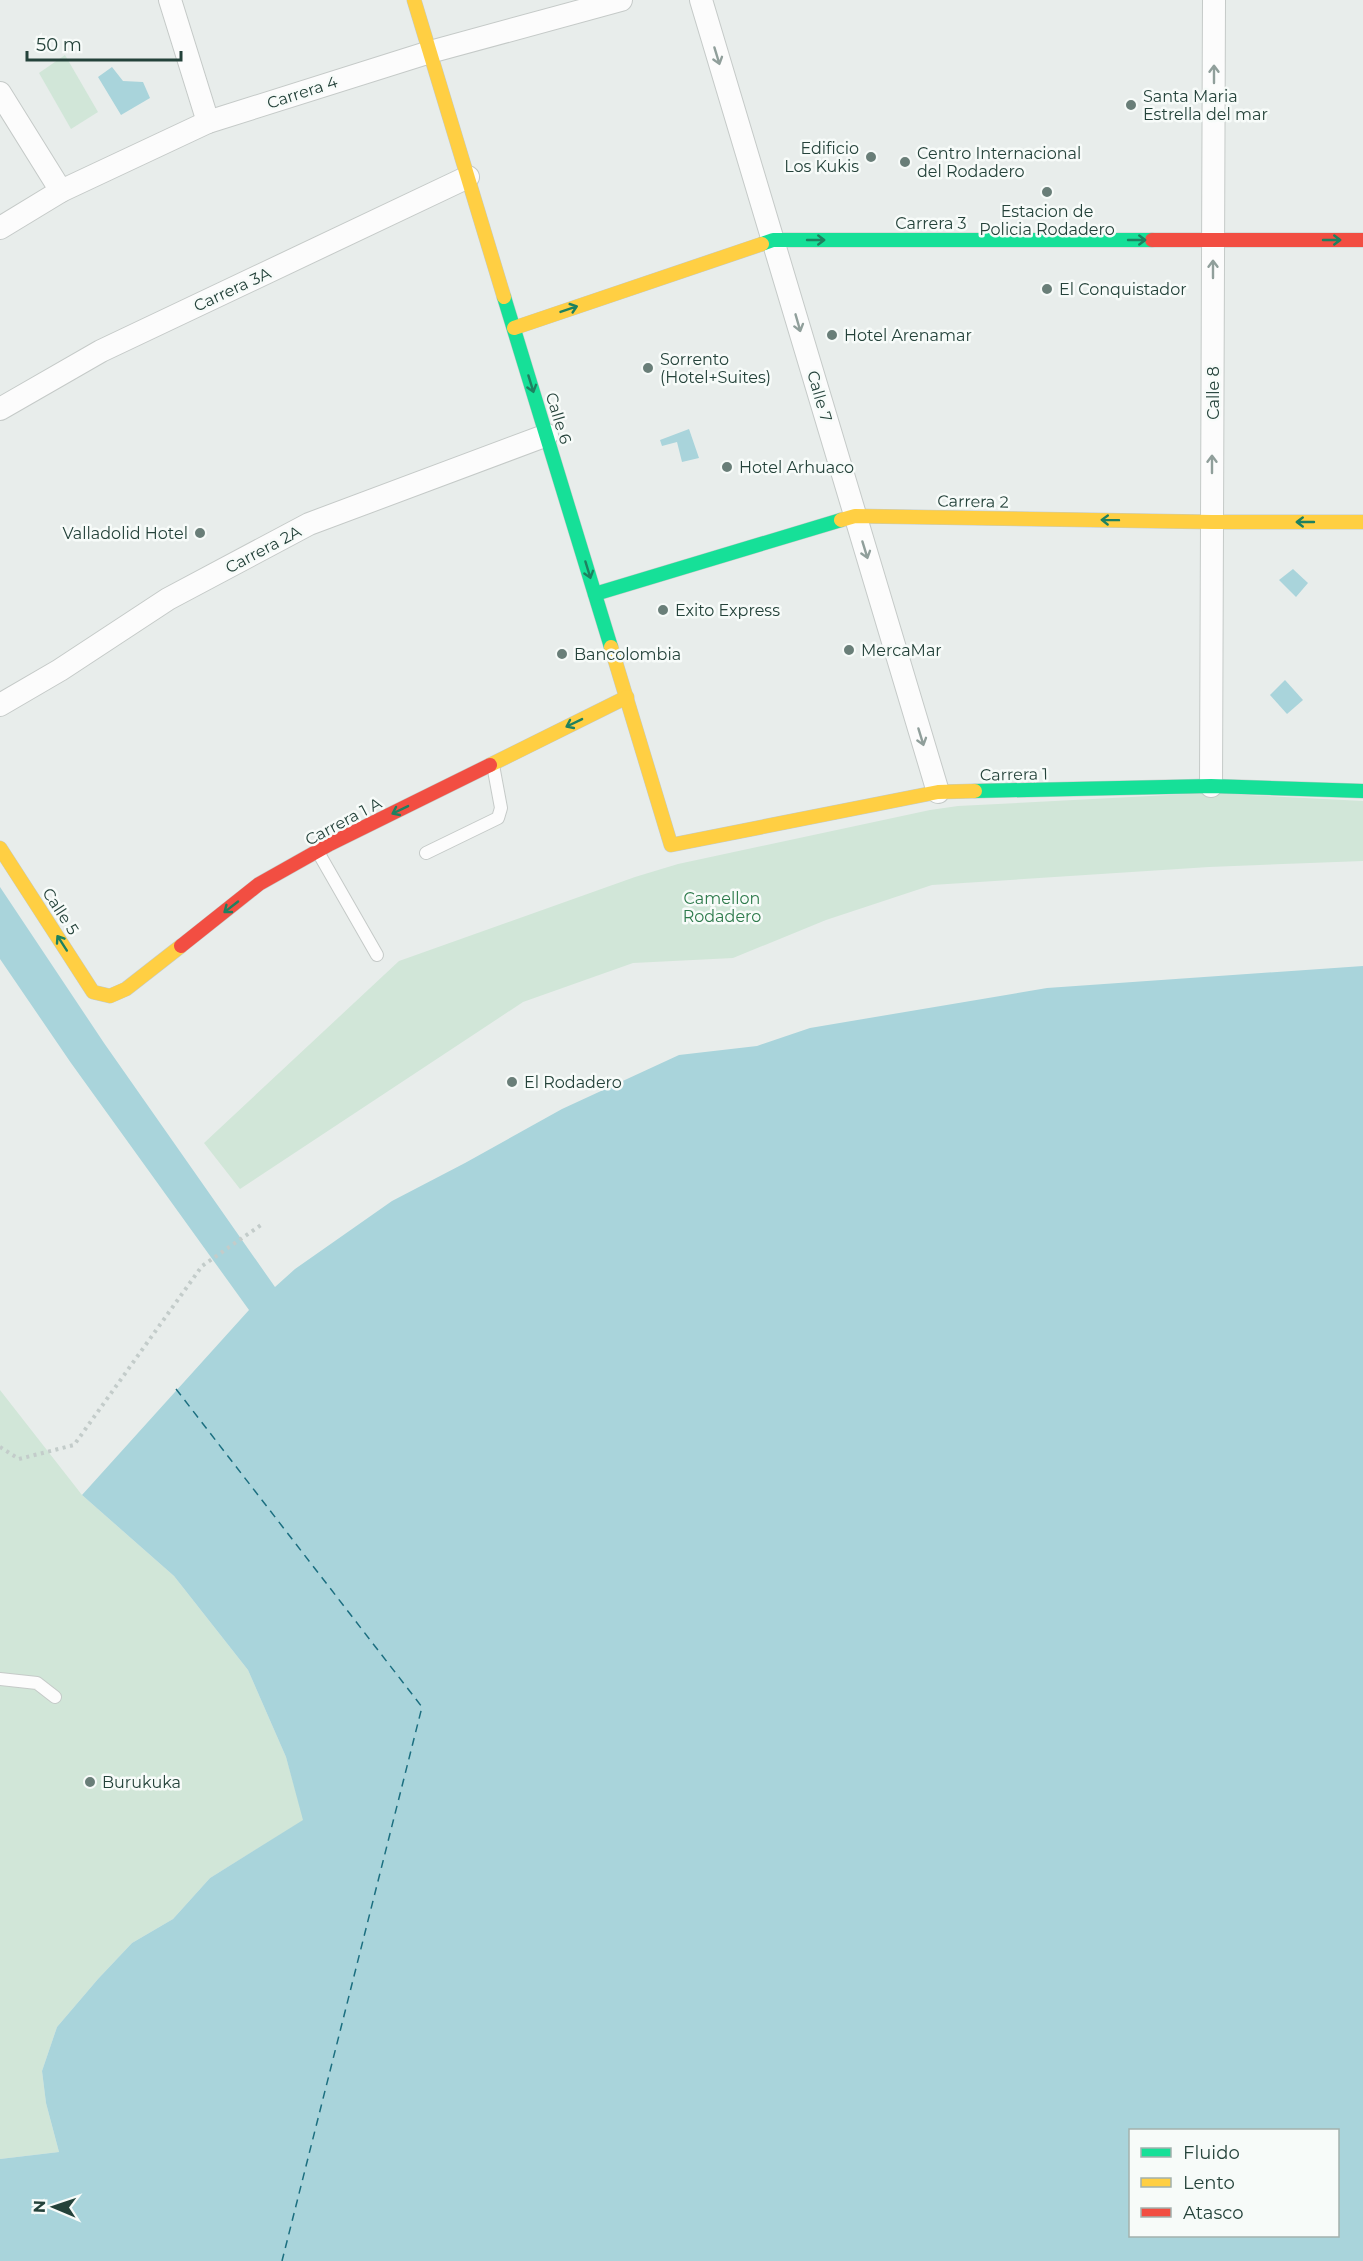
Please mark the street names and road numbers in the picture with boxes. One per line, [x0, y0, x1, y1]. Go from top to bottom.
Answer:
street label: Carrera 4 [265, 72, 340, 113]
street label: Carrera 3 [895, 214, 967, 233]
street label: Carrera 3A [191, 263, 274, 316]
street label: Calle 8 [1204, 366, 1223, 420]
street label: Calle 7 [803, 368, 836, 424]
street label: Calle 6 [542, 390, 575, 446]
street label: Carrera 2 [937, 491, 1009, 512]
street label: Carrera 2A [222, 521, 305, 577]
street label: Carrera 1 [980, 764, 1048, 785]
street label: Carrera 1 A [302, 793, 385, 849]
street label: Calle 5 [38, 884, 83, 938]

